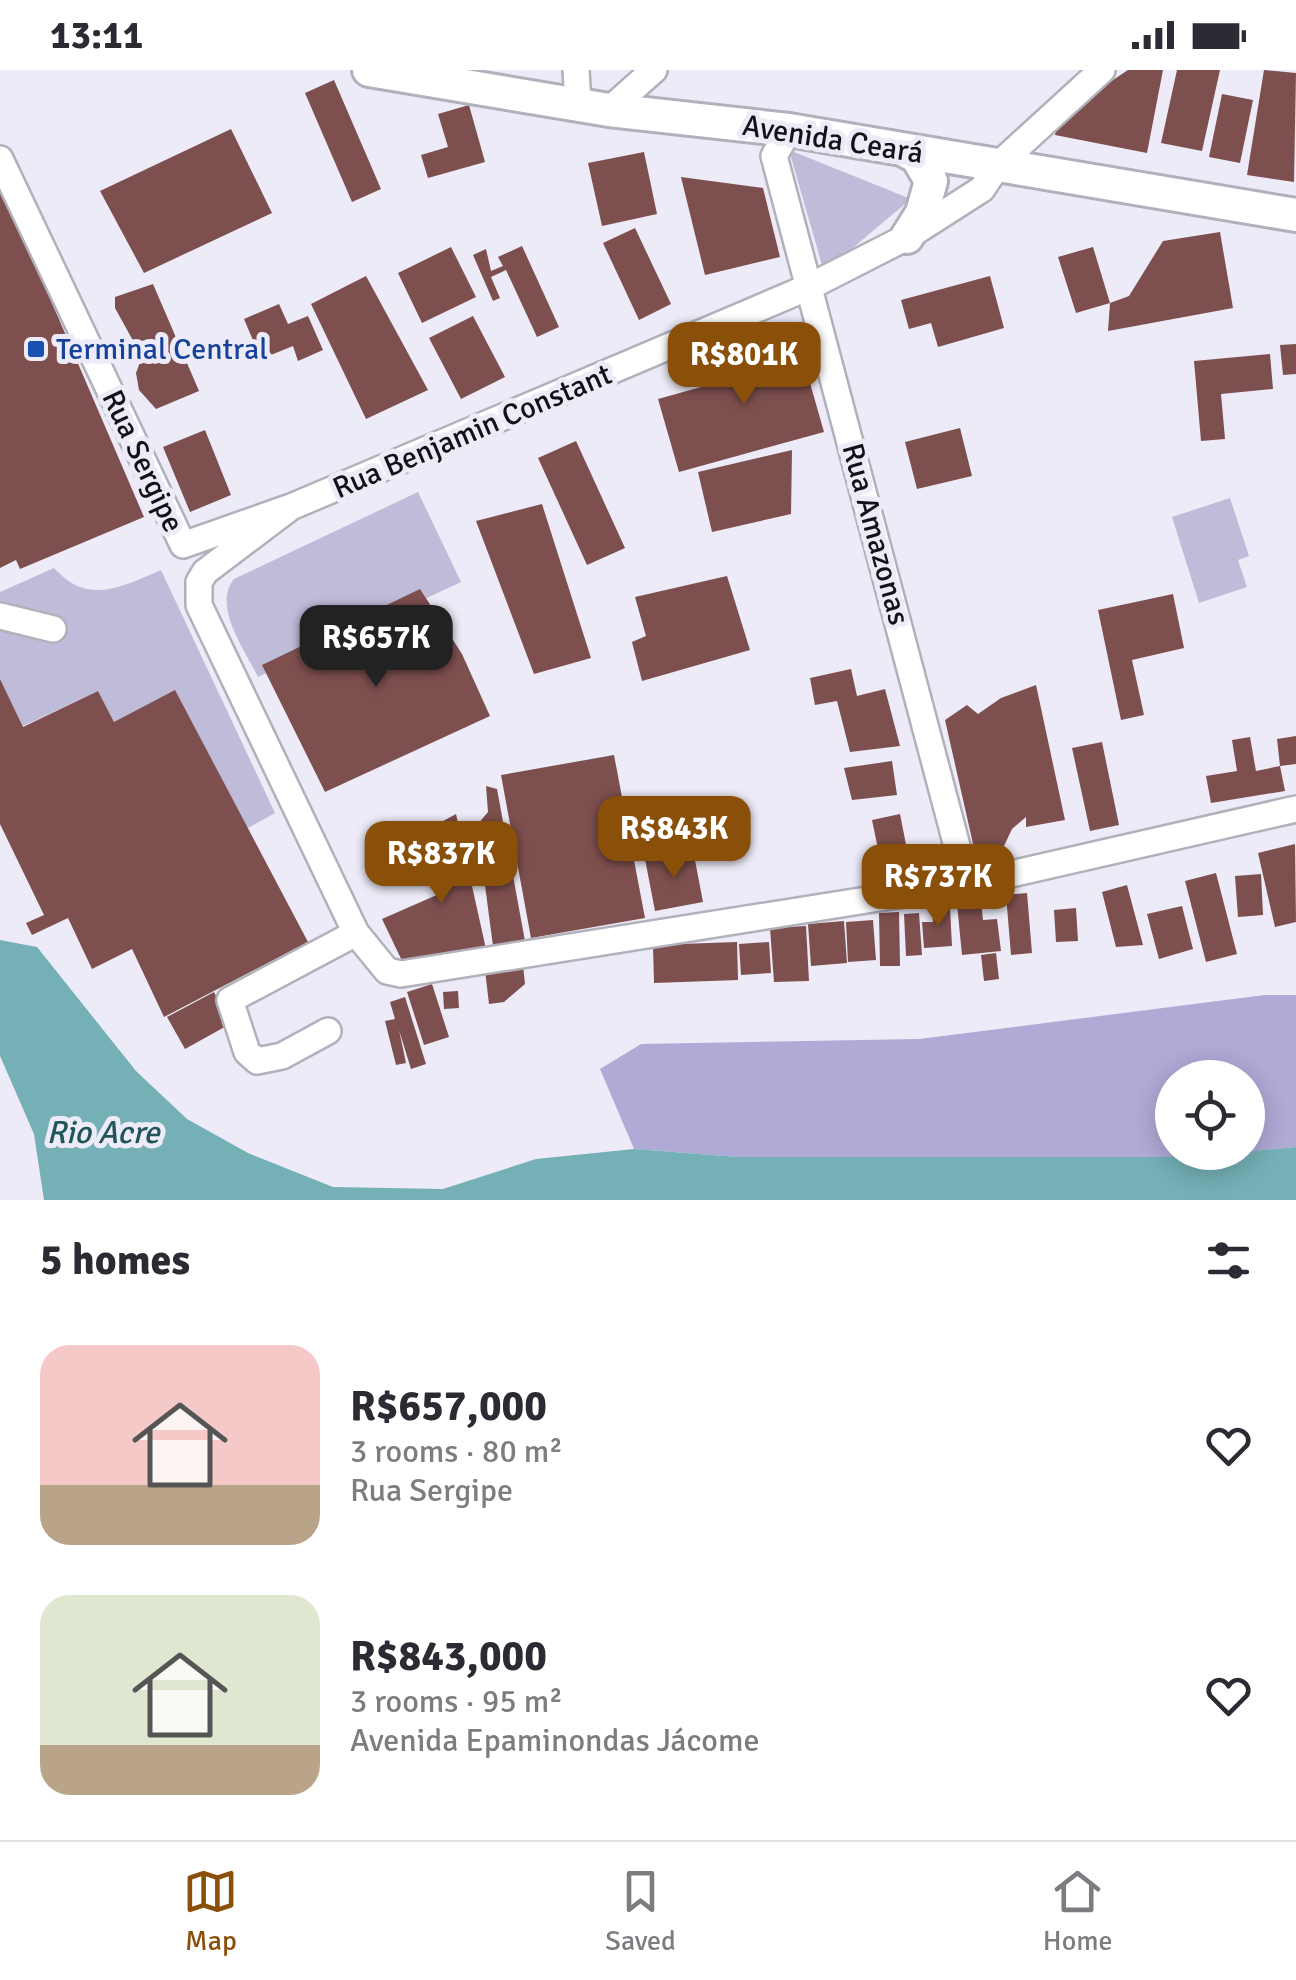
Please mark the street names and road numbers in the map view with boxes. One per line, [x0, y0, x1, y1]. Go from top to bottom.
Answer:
street label: Avenida Ceará [740, 107, 926, 172]
street label: Rua Benjamin Constant [327, 356, 617, 507]
street label: Rua Sergipe [93, 384, 192, 538]
street label: Rua Amazonas [834, 439, 917, 629]

